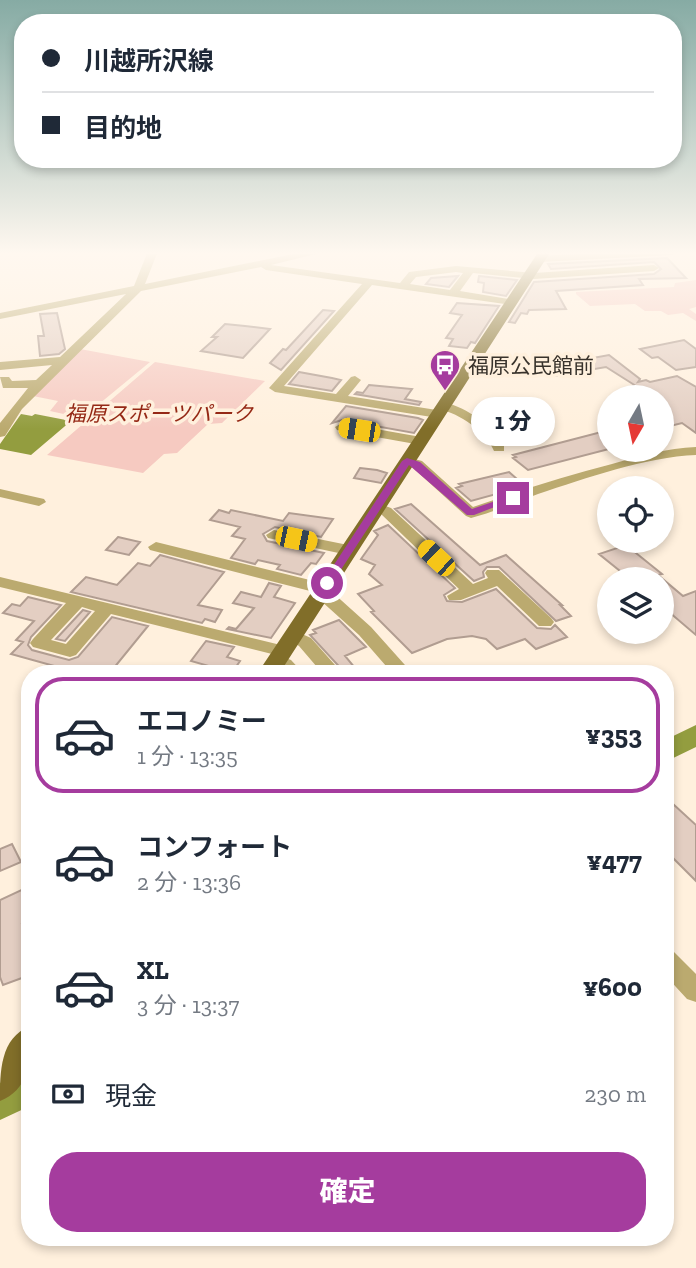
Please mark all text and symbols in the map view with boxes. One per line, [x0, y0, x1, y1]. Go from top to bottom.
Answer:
text: 川越所沢線 [84, 45, 214, 77]
text: 目的地 [84, 112, 162, 144]
bus stop icon: 福原公民館前 [428, 348, 462, 392]
place label: 福原公民館前 [468, 353, 594, 378]
north arrow [597, 385, 674, 462]
map controls [597, 385, 674, 644]
callout: 1 分 [471, 396, 555, 446]
park label: 福原スポーツパーク [65, 401, 254, 426]
text: 1 分 [495, 407, 531, 435]
car [337, 416, 382, 444]
button: locate [597, 476, 674, 553]
route end [497, 482, 529, 514]
car [274, 524, 319, 554]
car [414, 536, 459, 580]
route start [311, 567, 343, 599]
button: layers [597, 567, 674, 644]
icon: car [53, 704, 116, 767]
text: エコノミー [137, 705, 267, 737]
text: ¥353 [585, 719, 642, 751]
text: 1 分 · 13:35 [137, 742, 238, 770]
icon: car [53, 830, 116, 893]
text: コンフォート [137, 831, 292, 863]
text: ¥477 [586, 845, 642, 877]
text: 2 分 · 13:36 [137, 868, 241, 896]
text: XL [137, 954, 169, 986]
icon: car [53, 956, 116, 1019]
text: ¥600 [583, 971, 642, 1003]
text: 3 分 · 13:37 [137, 991, 239, 1019]
icon: cash [49, 1075, 87, 1113]
text: 現金 [105, 1080, 157, 1112]
text: 230 m [585, 1080, 646, 1108]
button: 確定 [49, 1152, 646, 1232]

